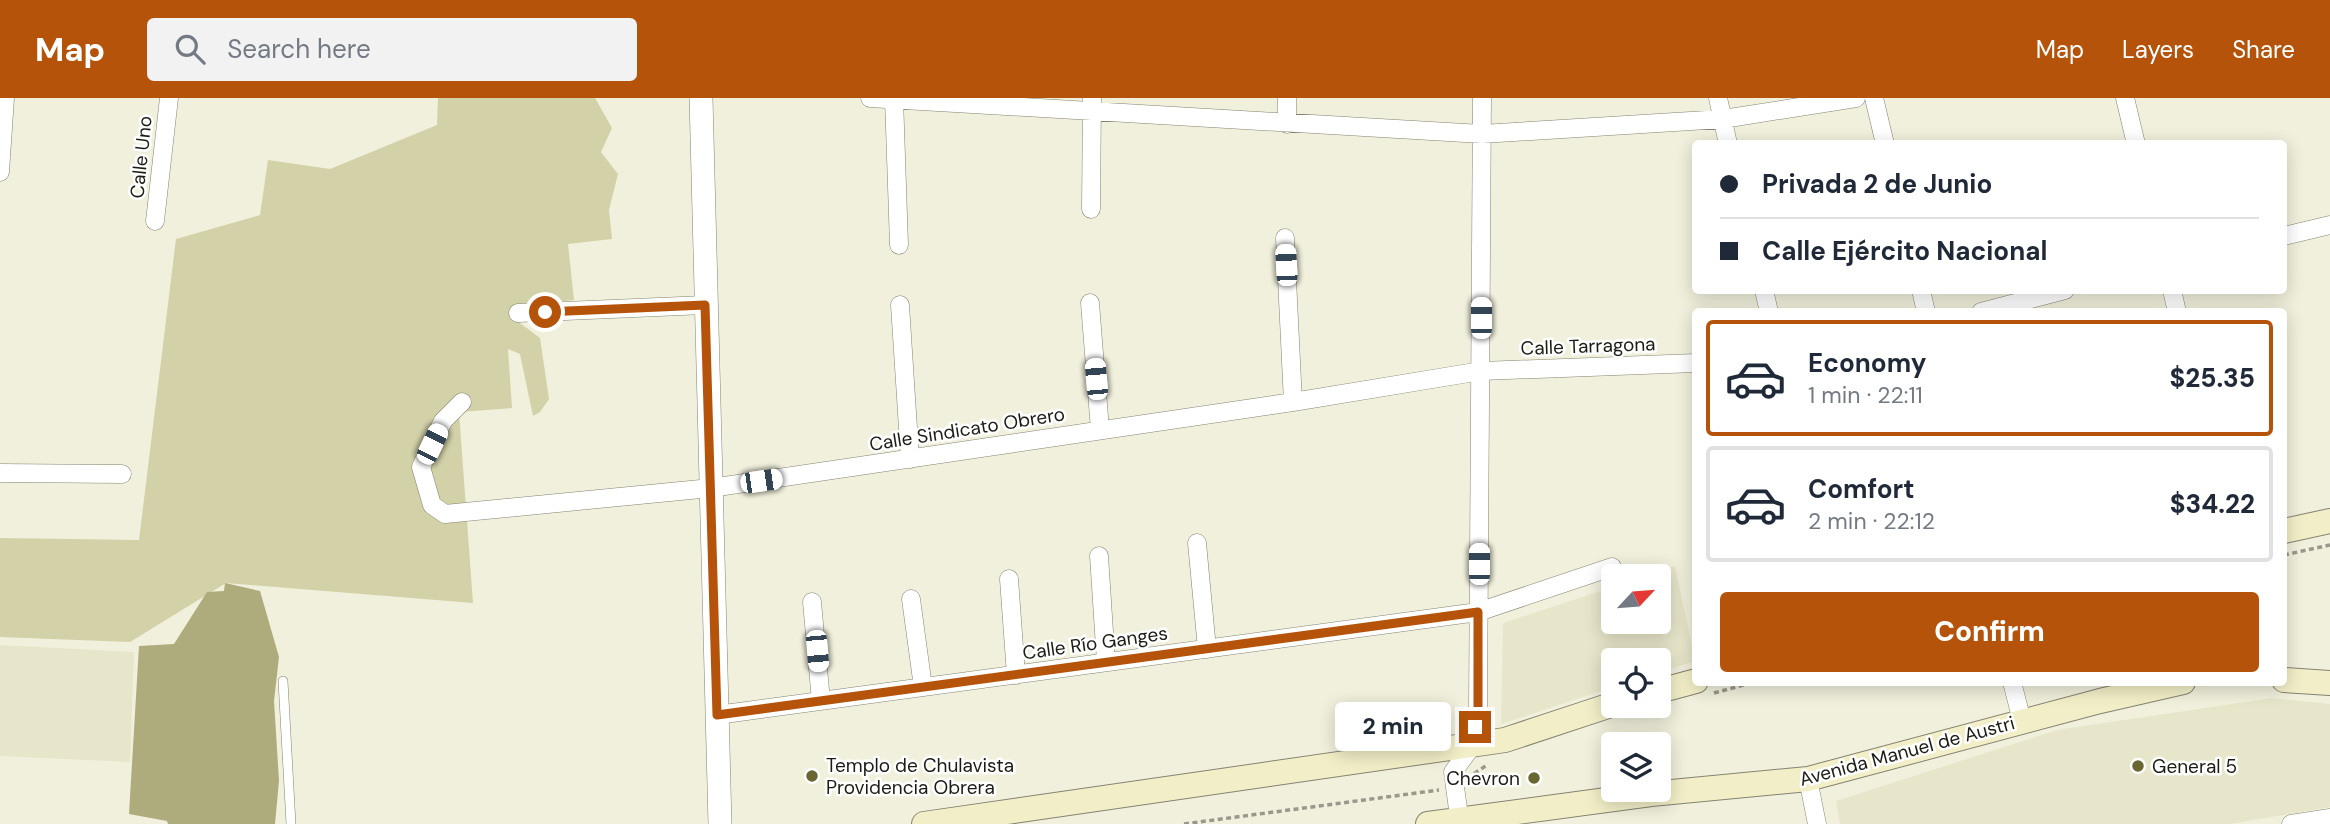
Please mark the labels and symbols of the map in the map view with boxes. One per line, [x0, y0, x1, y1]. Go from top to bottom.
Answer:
street label: Calle Uno [124, 114, 158, 200]
car [1275, 243, 1298, 287]
route start [529, 296, 561, 328]
car [1471, 297, 1492, 339]
street label: Calle Tarragona [1520, 331, 1656, 361]
car [1084, 357, 1109, 401]
street label: Calle Sindicato Obrero [867, 401, 1067, 457]
car [414, 421, 451, 467]
car [739, 468, 784, 494]
car [1469, 543, 1490, 585]
north arrow [1601, 564, 1671, 634]
street label: Calle Río Ganges [1021, 620, 1169, 666]
car [805, 629, 830, 673]
callout: 2 min [1335, 702, 1450, 752]
street label: Avenida Manuel de Austri [1796, 710, 2018, 792]
route end [1459, 711, 1491, 743]
place label: Templo de Chulavista Providencia Obrera [826, 753, 1014, 800]
place label: General 5 [2152, 754, 2237, 779]
marker: General 5 [2130, 758, 2146, 774]
place label: Chevron [1446, 766, 1520, 791]
marker: Templo de Chulavista Providencia Obrera [804, 768, 820, 784]
marker: Chevron [1526, 770, 1542, 786]

